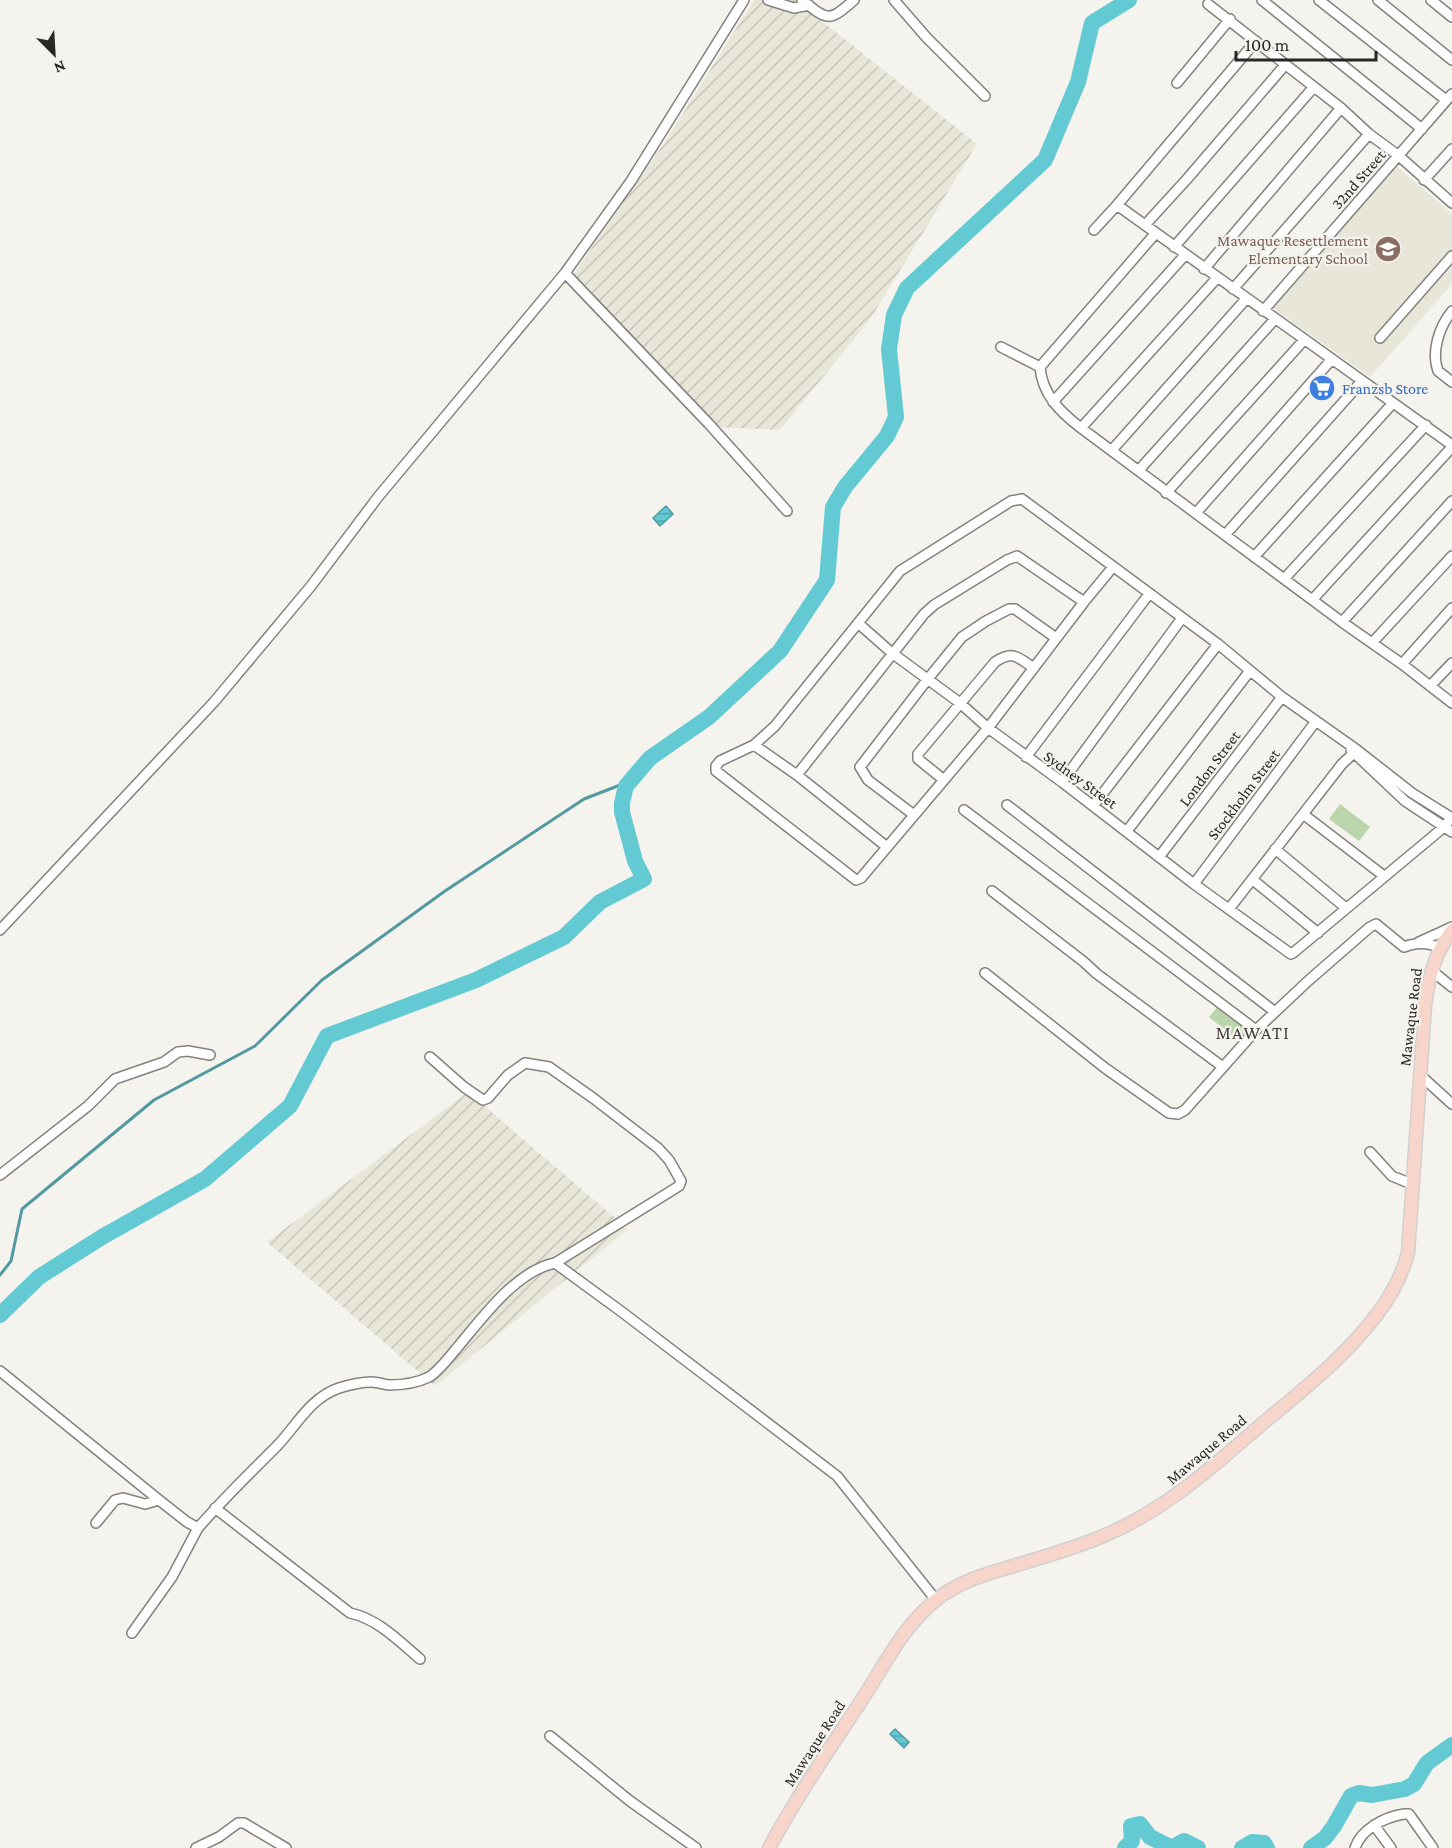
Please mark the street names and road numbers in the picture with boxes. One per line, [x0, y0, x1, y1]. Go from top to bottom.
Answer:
street label: 32nd Street [1328, 146, 1389, 212]
street label: London Street [1176, 727, 1244, 809]
street label: Stockholm Street [1204, 745, 1283, 843]
street label: Sydney Street [1040, 747, 1121, 813]
street label: Mawaque Road [1396, 966, 1426, 1067]
street label: Mawaque Road [1163, 1411, 1251, 1488]
street label: Mawaque Road [780, 1697, 850, 1790]

